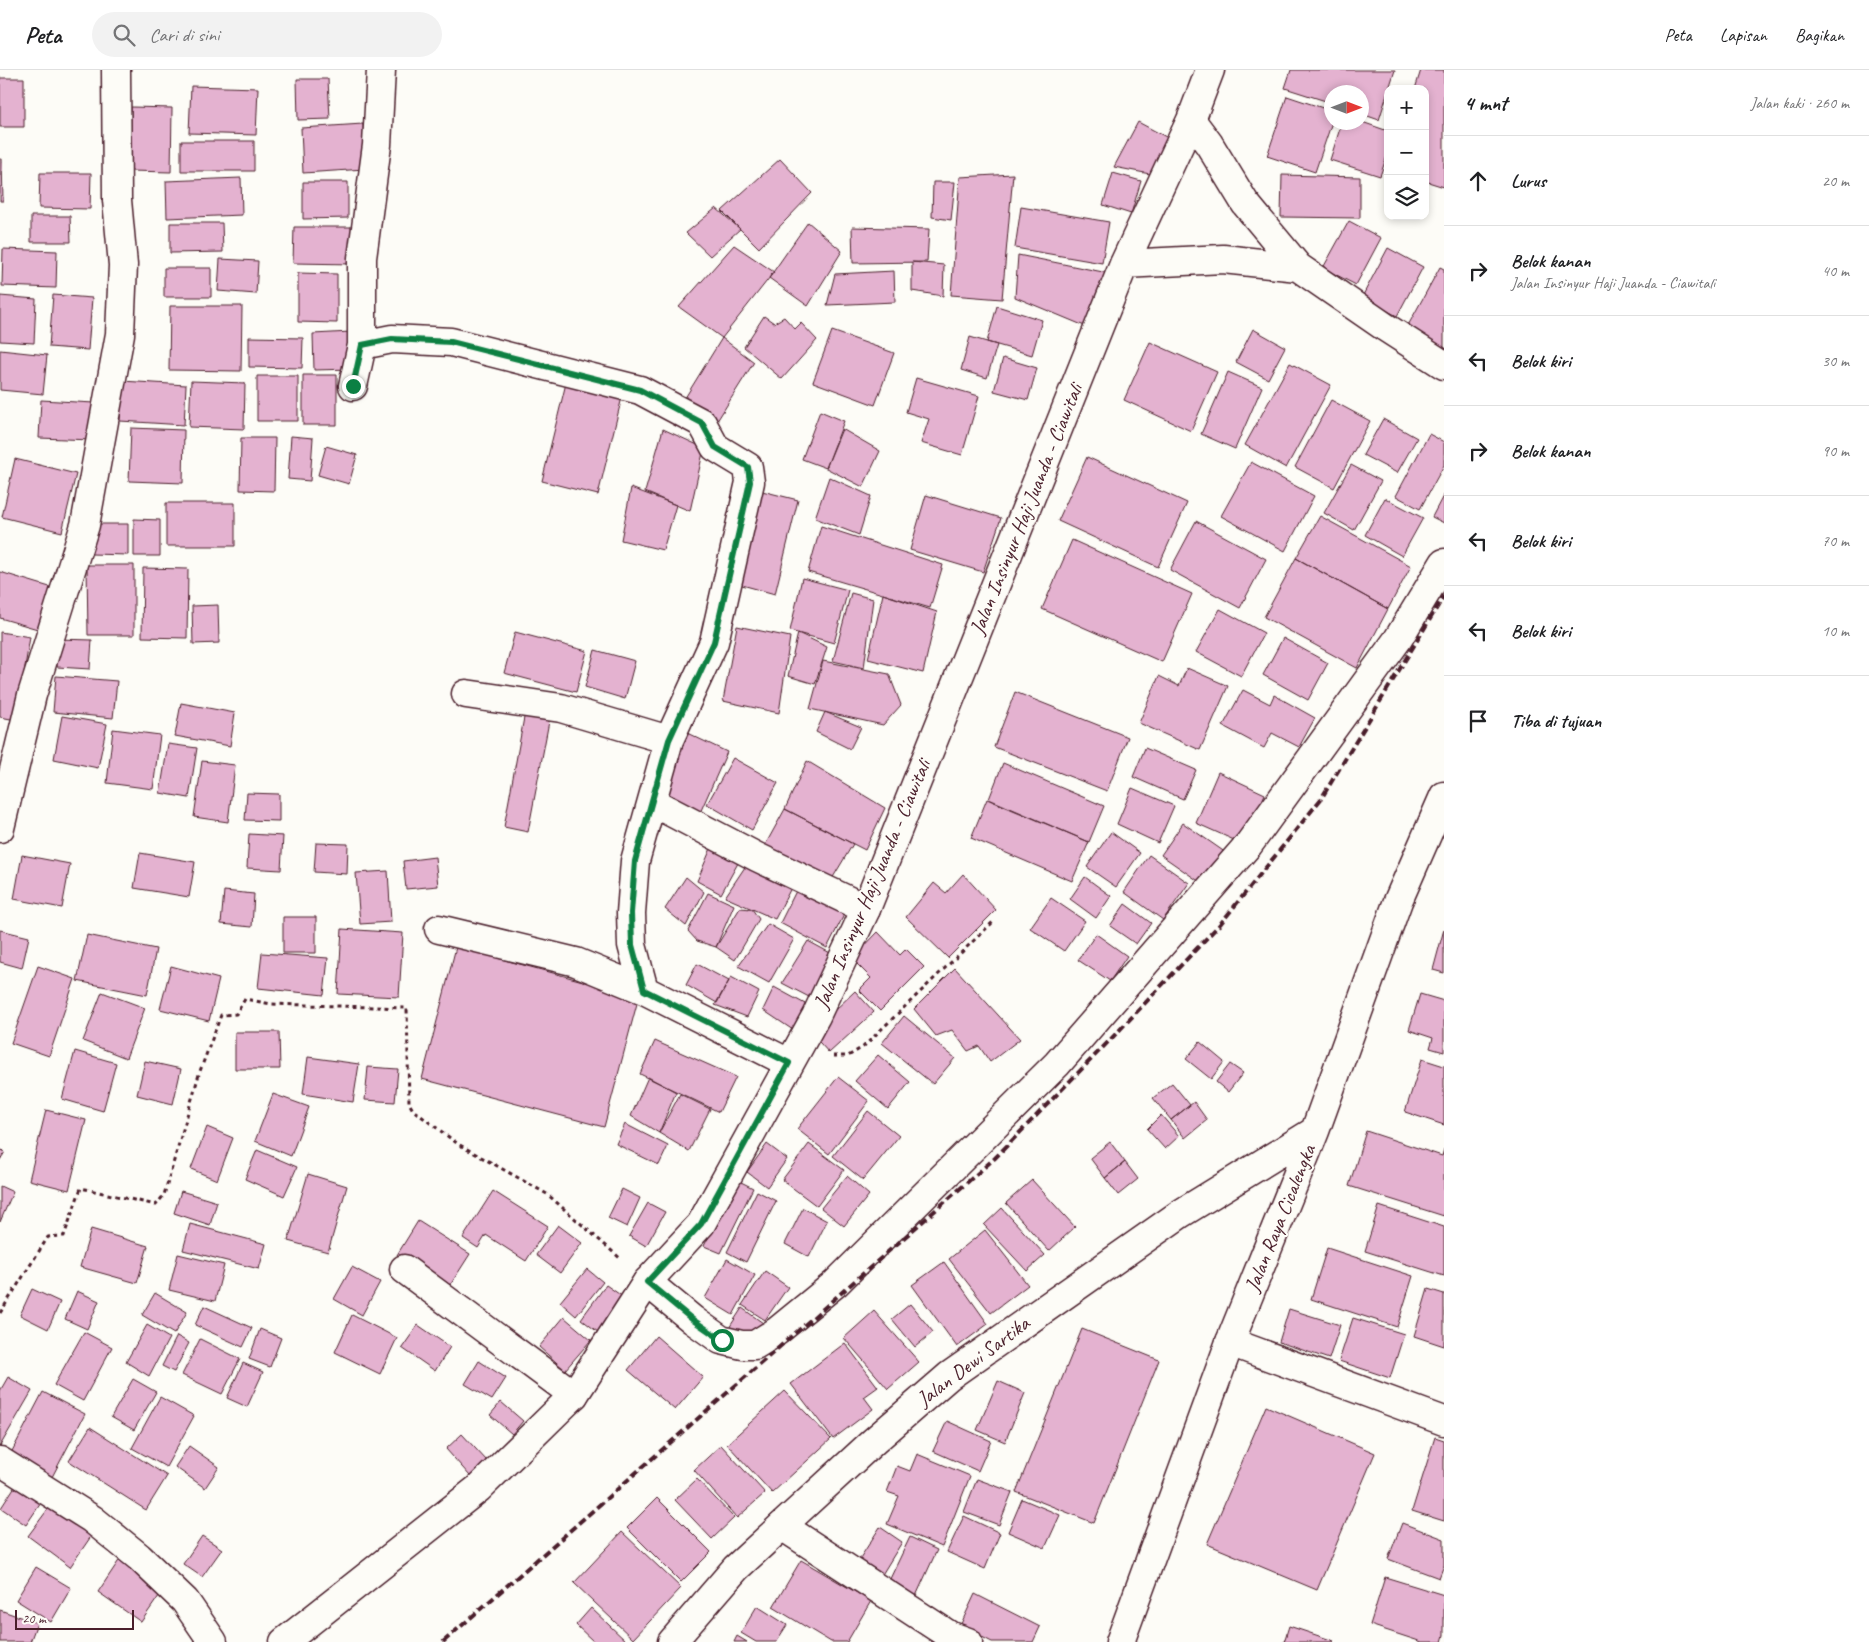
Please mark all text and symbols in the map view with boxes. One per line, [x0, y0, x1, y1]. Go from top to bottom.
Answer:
search box [92, 12, 442, 57]
text: Peta [25, 20, 62, 50]
icon: search [110, 21, 138, 49]
text: Cari di sini [150, 23, 220, 47]
text: Peta [1665, 24, 1692, 46]
text: Lapisan [1720, 24, 1767, 46]
text: Bagikan [1795, 24, 1844, 46]
north arrow [1324, 85, 1369, 130]
map controls [1384, 85, 1429, 220]
button: + [1384, 85, 1429, 130]
text: 4 mnt [1464, 90, 1507, 116]
text: Jalan kaki · 260 m [1751, 93, 1849, 113]
button: − [1384, 130, 1429, 175]
icon: ahead [1464, 167, 1492, 195]
text: Lurus [1511, 169, 1546, 193]
text: 20 m [1822, 171, 1849, 191]
button: layers [1384, 175, 1429, 220]
text: Belok kanan [1511, 249, 1590, 273]
icon: right [1464, 257, 1492, 285]
text: 40 m [1822, 261, 1849, 281]
text: Jalan Insinyur Haji Juanda - Ciawitali [1511, 273, 1715, 293]
icon: left [1464, 347, 1492, 375]
text: Belok kiri [1511, 349, 1571, 373]
text: 30 m [1822, 351, 1849, 371]
route end [342, 375, 365, 398]
street label: Jalan Insinyur Haji Juanda - Ciawitali [963, 377, 1089, 639]
icon: right [1464, 437, 1492, 465]
text: Belok kanan [1511, 439, 1590, 463]
text: 90 m [1822, 441, 1849, 461]
icon: left [1464, 527, 1492, 555]
text: Belok kiri [1511, 529, 1571, 553]
text: 70 m [1822, 531, 1849, 551]
icon: left [1464, 617, 1492, 645]
text: Belok kiri [1511, 619, 1571, 643]
text: 10 m [1822, 621, 1849, 641]
icon: arrive [1464, 707, 1492, 735]
text: Tiba di tujuan [1511, 709, 1601, 733]
street label: Jalan Insinyur Haji Juanda - Ciawitali [807, 753, 938, 1013]
street label: Jalan Raya Cicalengka [1238, 1139, 1322, 1296]
street label: Jalan Dewi Sartika [911, 1309, 1036, 1412]
route start [711, 1329, 734, 1352]
scale bar [15, 1607, 134, 1630]
text: 20 m [22, 1610, 46, 1627]

